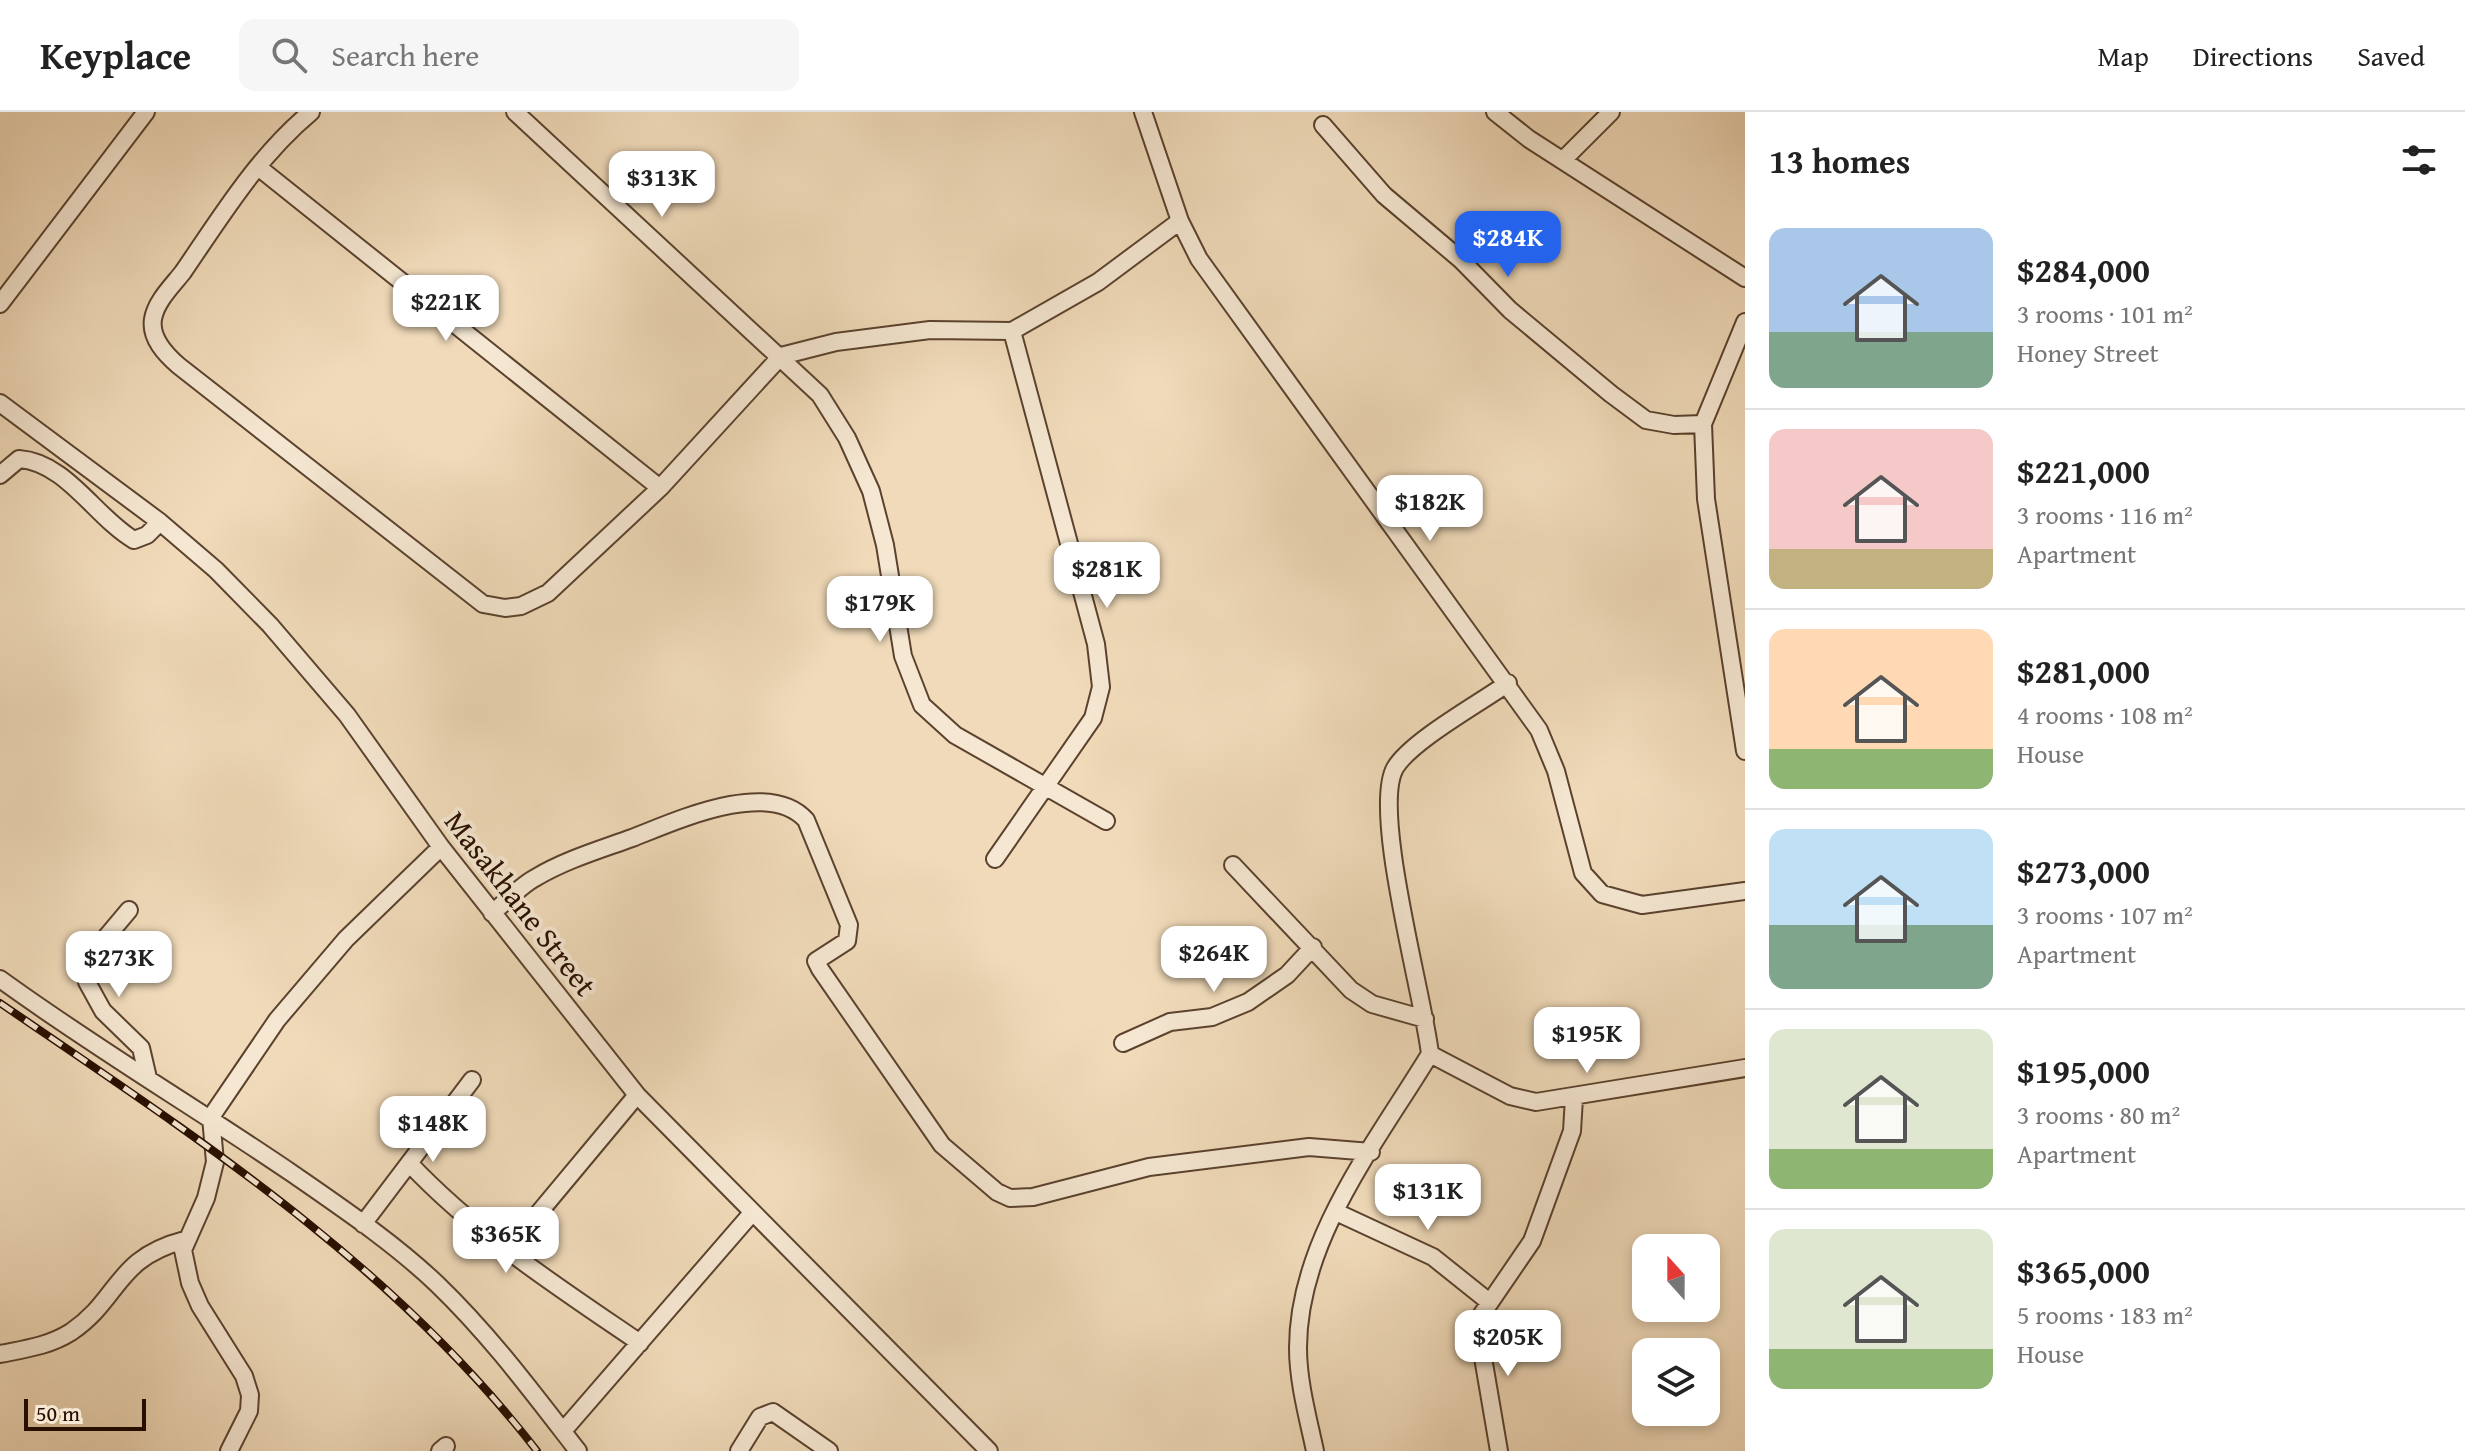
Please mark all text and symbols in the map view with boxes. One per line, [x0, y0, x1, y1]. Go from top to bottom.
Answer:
search box [239, 19, 799, 91]
text: Keyplace [40, 27, 191, 83]
icon: search [267, 33, 311, 77]
text: Search here [331, 33, 479, 77]
text: Map [2097, 35, 2149, 76]
text: Directions [2193, 35, 2313, 76]
text: Saved [2357, 35, 2425, 76]
text: 13 homes [1769, 136, 1910, 185]
icon: filters [2397, 138, 2441, 182]
pin: $313K [606, 151, 718, 219]
text: $313K [627, 157, 697, 196]
pin: $284K [1452, 211, 1564, 279]
text: $284K [1473, 217, 1543, 256]
text: $284,000 [2017, 245, 2150, 294]
icon: home [1833, 260, 1929, 356]
pin: $221K [390, 275, 502, 343]
text: $221K [411, 281, 481, 320]
text: 3 rooms · 101 m² [2017, 294, 2193, 333]
text: Honey Street [2017, 333, 2159, 372]
text: $221,000 [2017, 446, 2150, 495]
icon: home [1833, 461, 1929, 557]
pin: $182K [1374, 475, 1486, 543]
text: $182K [1395, 481, 1465, 520]
text: 3 rooms · 116 m² [2017, 495, 2193, 534]
text: Apartment [2017, 534, 2136, 573]
pin: $281K [1051, 542, 1163, 610]
text: $281K [1072, 548, 1142, 587]
pin: $179K [824, 576, 936, 644]
text: $179K [845, 582, 915, 621]
text: $281,000 [2017, 646, 2150, 695]
icon: home [1833, 661, 1929, 757]
text: 4 rooms · 108 m² [2017, 695, 2193, 734]
text: House [2017, 734, 2084, 773]
street label: Masakhane Street [435, 801, 608, 1005]
text: $273,000 [2017, 846, 2150, 895]
icon: home [1833, 861, 1929, 957]
text: 3 rooms · 107 m² [2017, 895, 2193, 934]
pin: $264K [1158, 926, 1270, 994]
pin: $273K [63, 931, 175, 999]
text: $264K [1179, 932, 1249, 971]
text: Apartment [2017, 934, 2136, 973]
text: $273K [84, 937, 154, 976]
pin: $195K [1531, 1007, 1643, 1075]
text: $195K [1552, 1013, 1622, 1052]
text: $195,000 [2017, 1046, 2150, 1095]
icon: home [1833, 1061, 1929, 1157]
text: 3 rooms · 80 m² [2017, 1095, 2180, 1134]
pin: $148K [377, 1096, 489, 1164]
text: $148K [398, 1102, 468, 1141]
text: Apartment [2017, 1134, 2136, 1173]
pin: $131K [1372, 1164, 1484, 1232]
text: $131K [1393, 1170, 1463, 1209]
pin: $365K [450, 1207, 562, 1275]
text: $365K [471, 1213, 541, 1252]
north arrow [1632, 1234, 1720, 1322]
map controls [1632, 1234, 1720, 1426]
text: $365,000 [2017, 1246, 2150, 1295]
icon: home [1833, 1261, 1929, 1357]
text: 5 rooms · 183 m² [2017, 1295, 2193, 1334]
pin: $205K [1452, 1310, 1564, 1378]
text: $205K [1473, 1316, 1543, 1355]
text: House [2017, 1334, 2084, 1373]
button: layers [1632, 1338, 1720, 1426]
scale bar [24, 1395, 146, 1431]
text: 50 m [36, 1397, 80, 1429]

